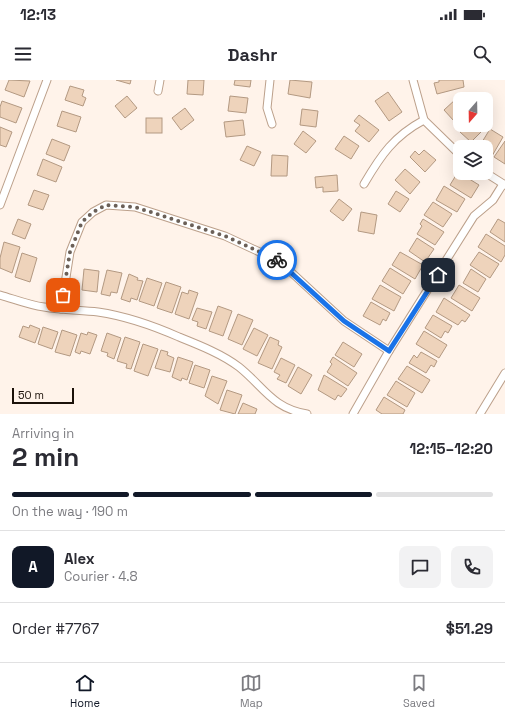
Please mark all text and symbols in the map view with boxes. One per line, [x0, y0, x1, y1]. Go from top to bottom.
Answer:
text: 12:13 [20, 5, 56, 24]
icon: menu [12, 43, 34, 65]
text: Dashr [228, 43, 277, 66]
icon: search [471, 43, 493, 65]
north arrow [453, 92, 493, 132]
map controls [453, 92, 493, 180]
button: layers [453, 140, 493, 180]
courier [257, 240, 297, 280]
icon: bike [266, 249, 288, 271]
pin [421, 258, 455, 292]
icon: home [427, 264, 449, 286]
pin [46, 278, 80, 312]
icon: bag [52, 284, 74, 306]
scale bar [12, 386, 74, 405]
text: 50 m [18, 388, 44, 402]
text: Arriving in [12, 425, 74, 442]
text: 12:15–12:20 [410, 439, 493, 458]
text: 2 min [12, 440, 79, 474]
text: On the way · 190 m [12, 503, 128, 520]
button: chat [399, 546, 441, 588]
button: phone [451, 546, 493, 588]
text: Alex [64, 549, 95, 568]
text: A [28, 557, 38, 576]
text: Courier · 4.8 [64, 568, 138, 585]
text: Order #7767 [12, 619, 99, 638]
text: $51.29 [446, 619, 493, 638]
tab: Home [70, 672, 100, 710]
tab: Map [240, 672, 263, 710]
tab: Saved [403, 672, 435, 710]

